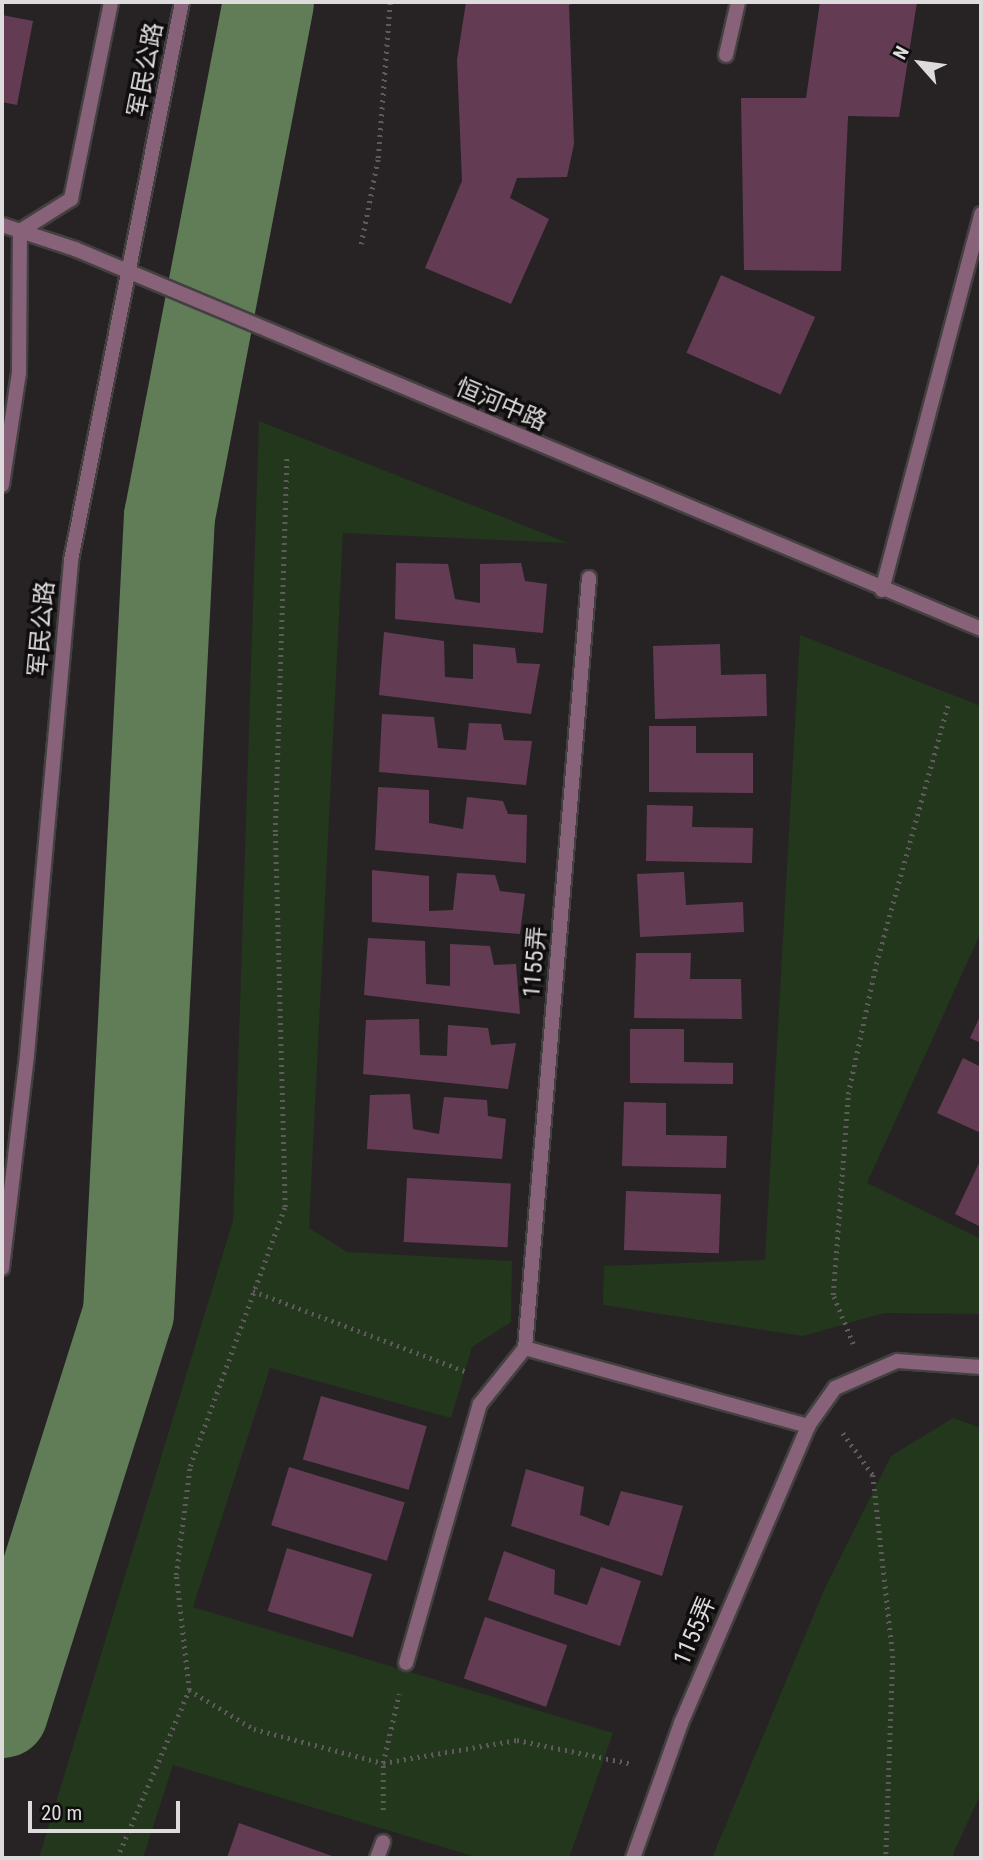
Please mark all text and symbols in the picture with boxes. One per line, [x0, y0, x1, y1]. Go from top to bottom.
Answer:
street label: 军民公路 [123, 20, 169, 120]
north arrow [885, 28, 955, 98]
text: N [888, 42, 914, 63]
street label: 恒河中路 [451, 373, 551, 437]
street label: 军民公路 [23, 580, 61, 678]
street label: 1155弄 [518, 925, 552, 999]
street label: 1155弄 [668, 1593, 722, 1669]
scale bar [32, 1786, 184, 1830]
text: 20 m [41, 1801, 82, 1825]

